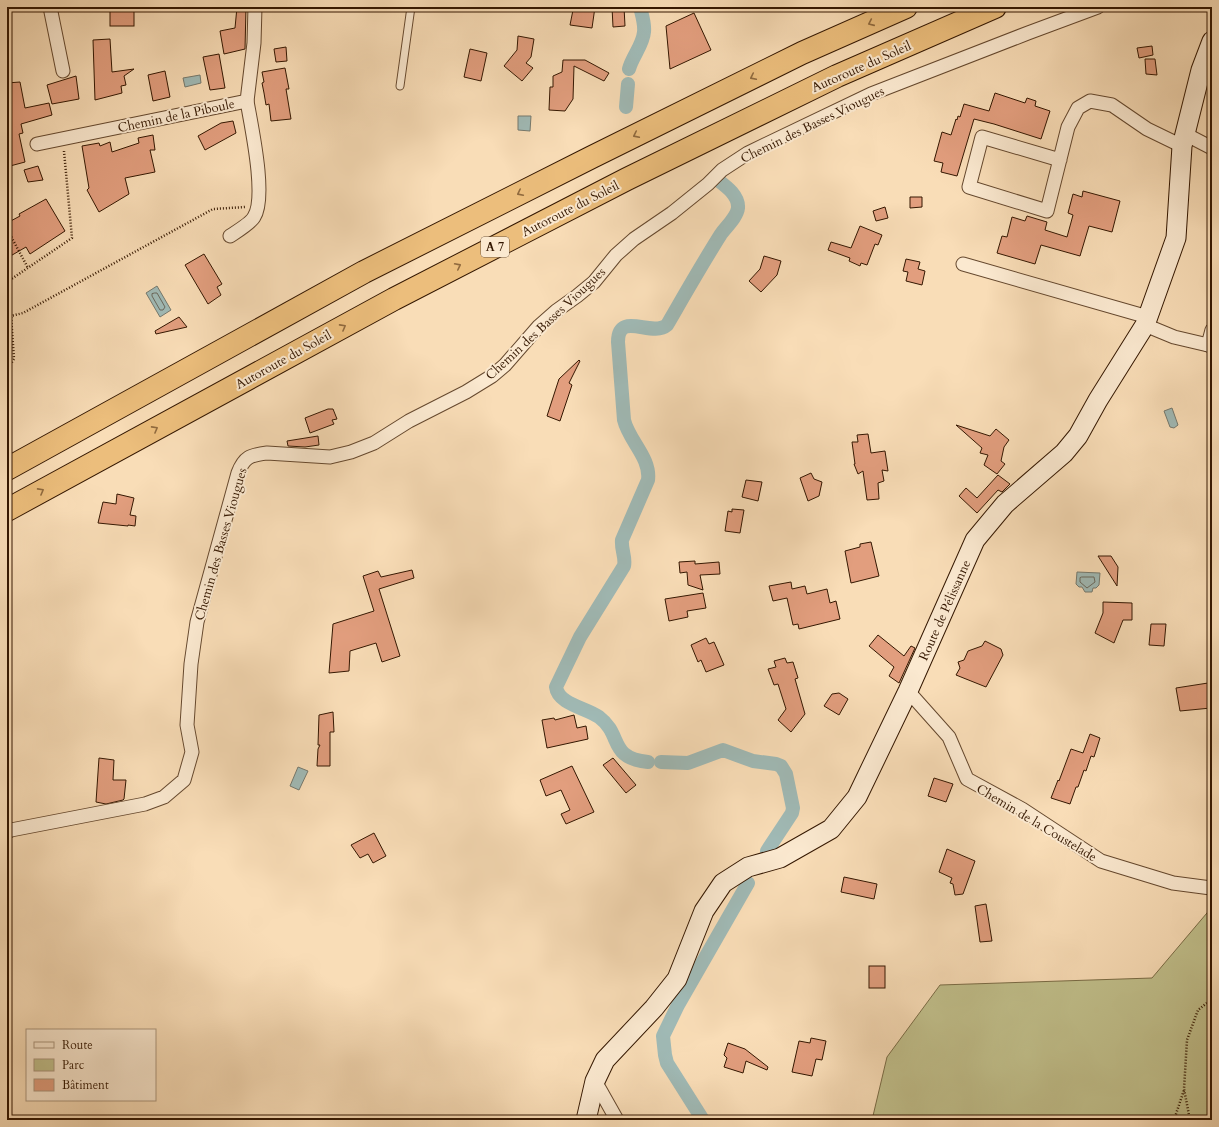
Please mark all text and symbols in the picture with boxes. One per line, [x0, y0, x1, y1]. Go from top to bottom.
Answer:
one-way arrow [867, 18, 875, 26]
street label: Autoroute du Soleil [809, 37, 915, 97]
one-way arrow [750, 73, 757, 80]
street label: Chemin des Basses Viougues [737, 82, 887, 168]
street label: Chemin de la Piboule [116, 95, 236, 137]
one-way arrow [633, 130, 641, 138]
street label: Autoroute du Soleil [519, 176, 623, 241]
one-way arrow [517, 188, 524, 196]
road number: A 7 [481, 237, 509, 257]
one-way arrow [454, 263, 462, 271]
street label: Chemin des Basses Viougues [482, 263, 610, 384]
one-way arrow [339, 324, 346, 331]
street label: Autoroute du Soleil [232, 326, 335, 394]
one-way arrow [151, 426, 159, 434]
street label: Chemin des Basses Viougues [191, 466, 251, 623]
one-way arrow [37, 489, 44, 496]
street label: Route de Pélissanne [915, 557, 975, 664]
street label: Chemin de la Coustelade [973, 780, 1100, 866]
legend [26, 1029, 156, 1101]
text: Route [62, 1037, 93, 1053]
text: Parc [62, 1057, 85, 1073]
text: Bâtiment [62, 1077, 109, 1093]

